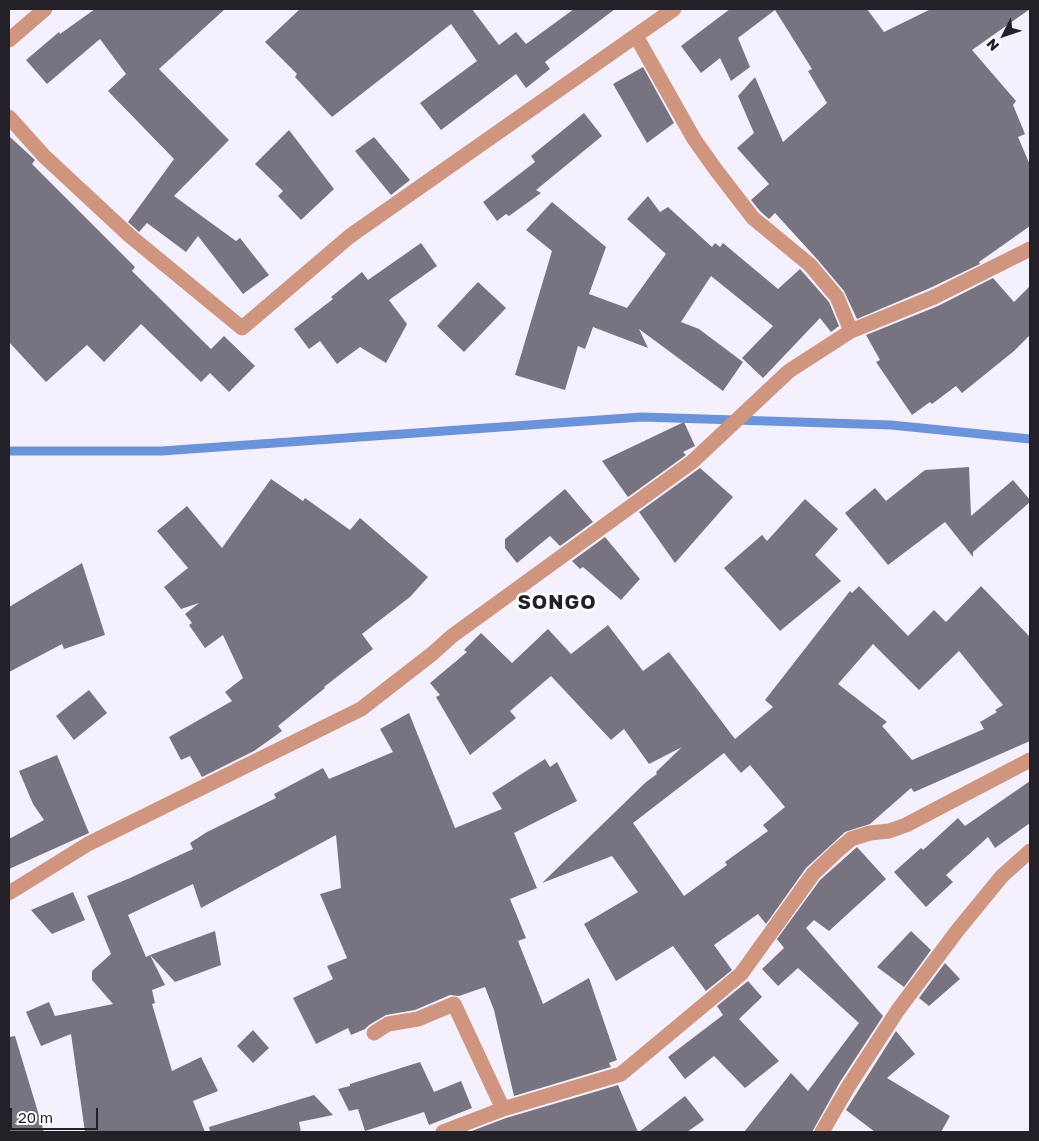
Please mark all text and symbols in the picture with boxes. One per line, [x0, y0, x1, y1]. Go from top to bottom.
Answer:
north arrow [979, 10, 1029, 60]
text: N [982, 36, 1002, 55]
district label: SONGO [517, 591, 597, 615]
scale bar [12, 1098, 100, 1130]
text: 20 m [18, 1108, 53, 1126]

